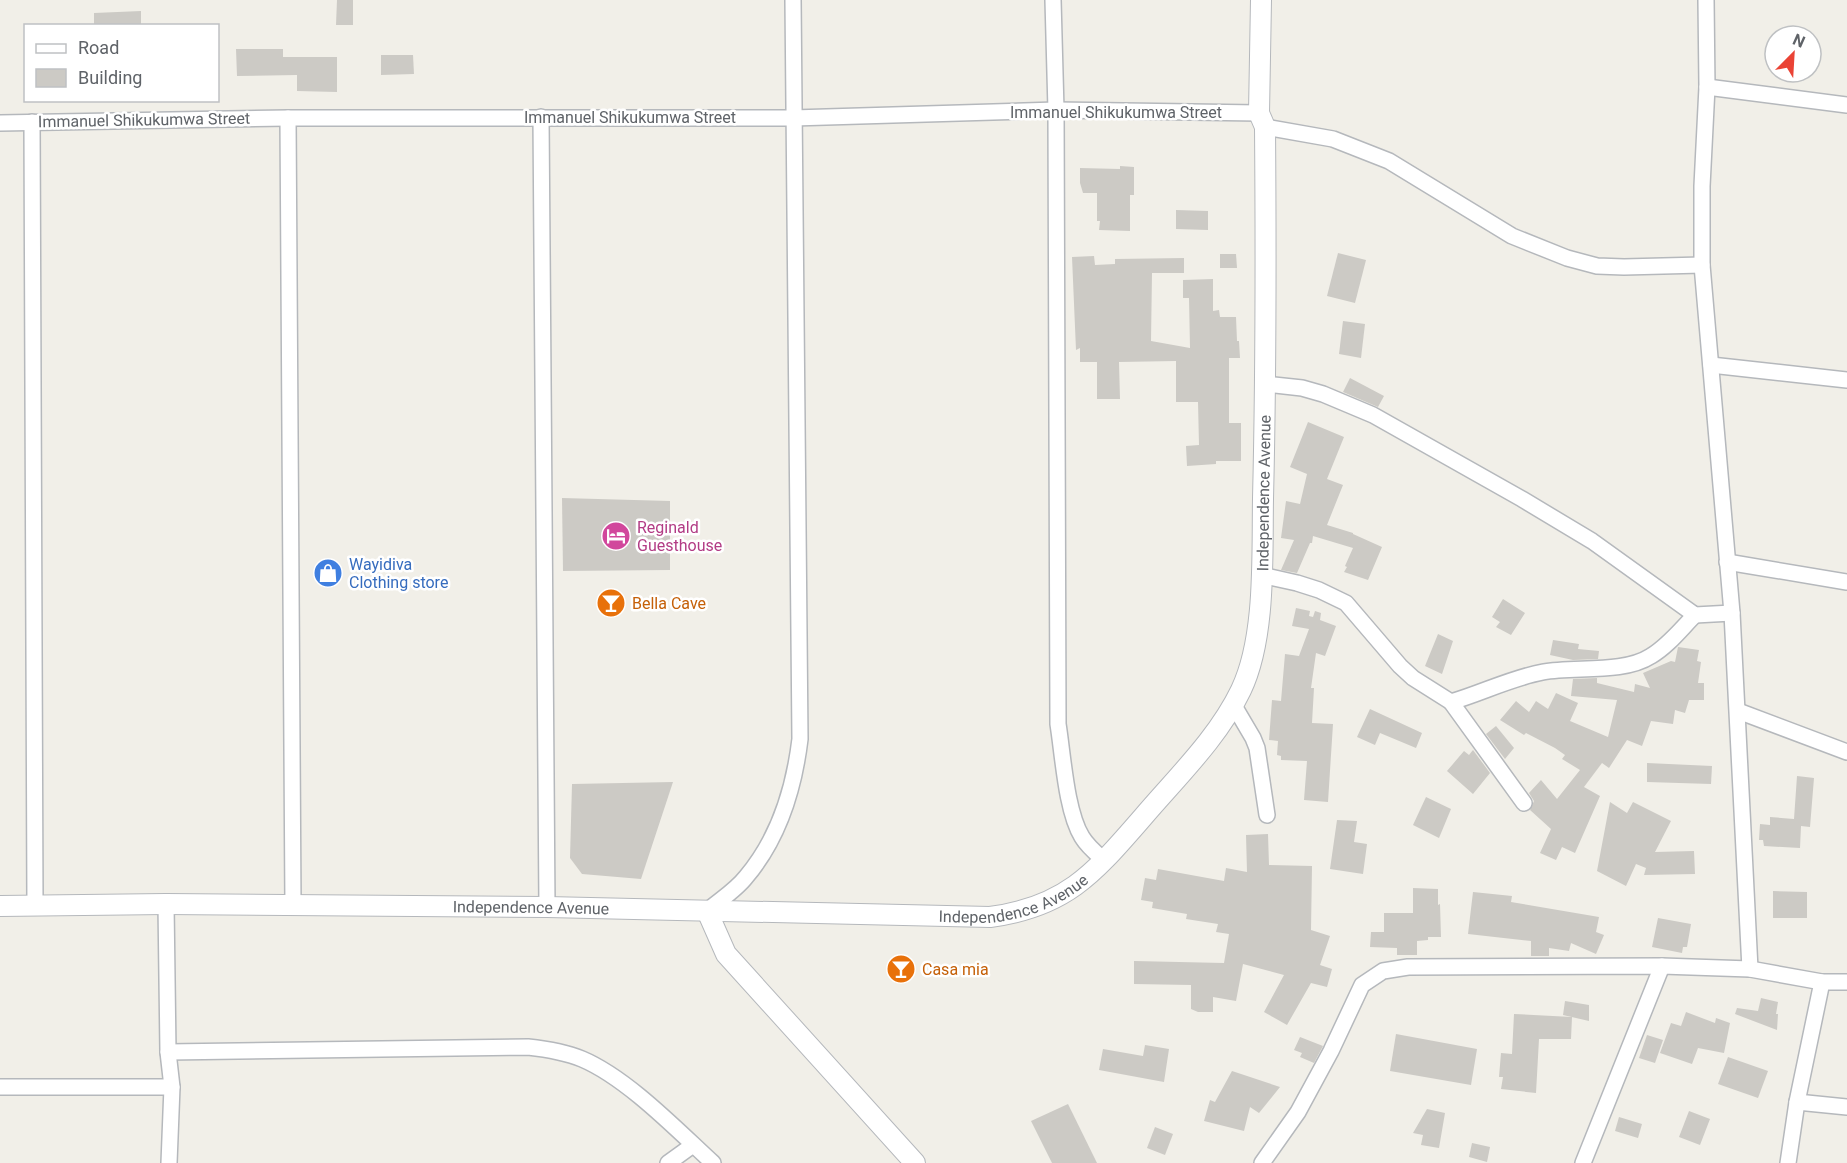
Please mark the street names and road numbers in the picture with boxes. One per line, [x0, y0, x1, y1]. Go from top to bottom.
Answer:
street label: Immanuel Shikukumwa Street [1010, 103, 1222, 122]
street label: Immanuel Shikukumwa Street [524, 108, 736, 127]
street label: Immanuel Shikukumwa Street [38, 109, 250, 131]
street label: Independence Avenue [1253, 415, 1274, 572]
street label: Independence Avenue [938, 870, 1092, 927]
street label: Independence Avenue [453, 897, 609, 918]

